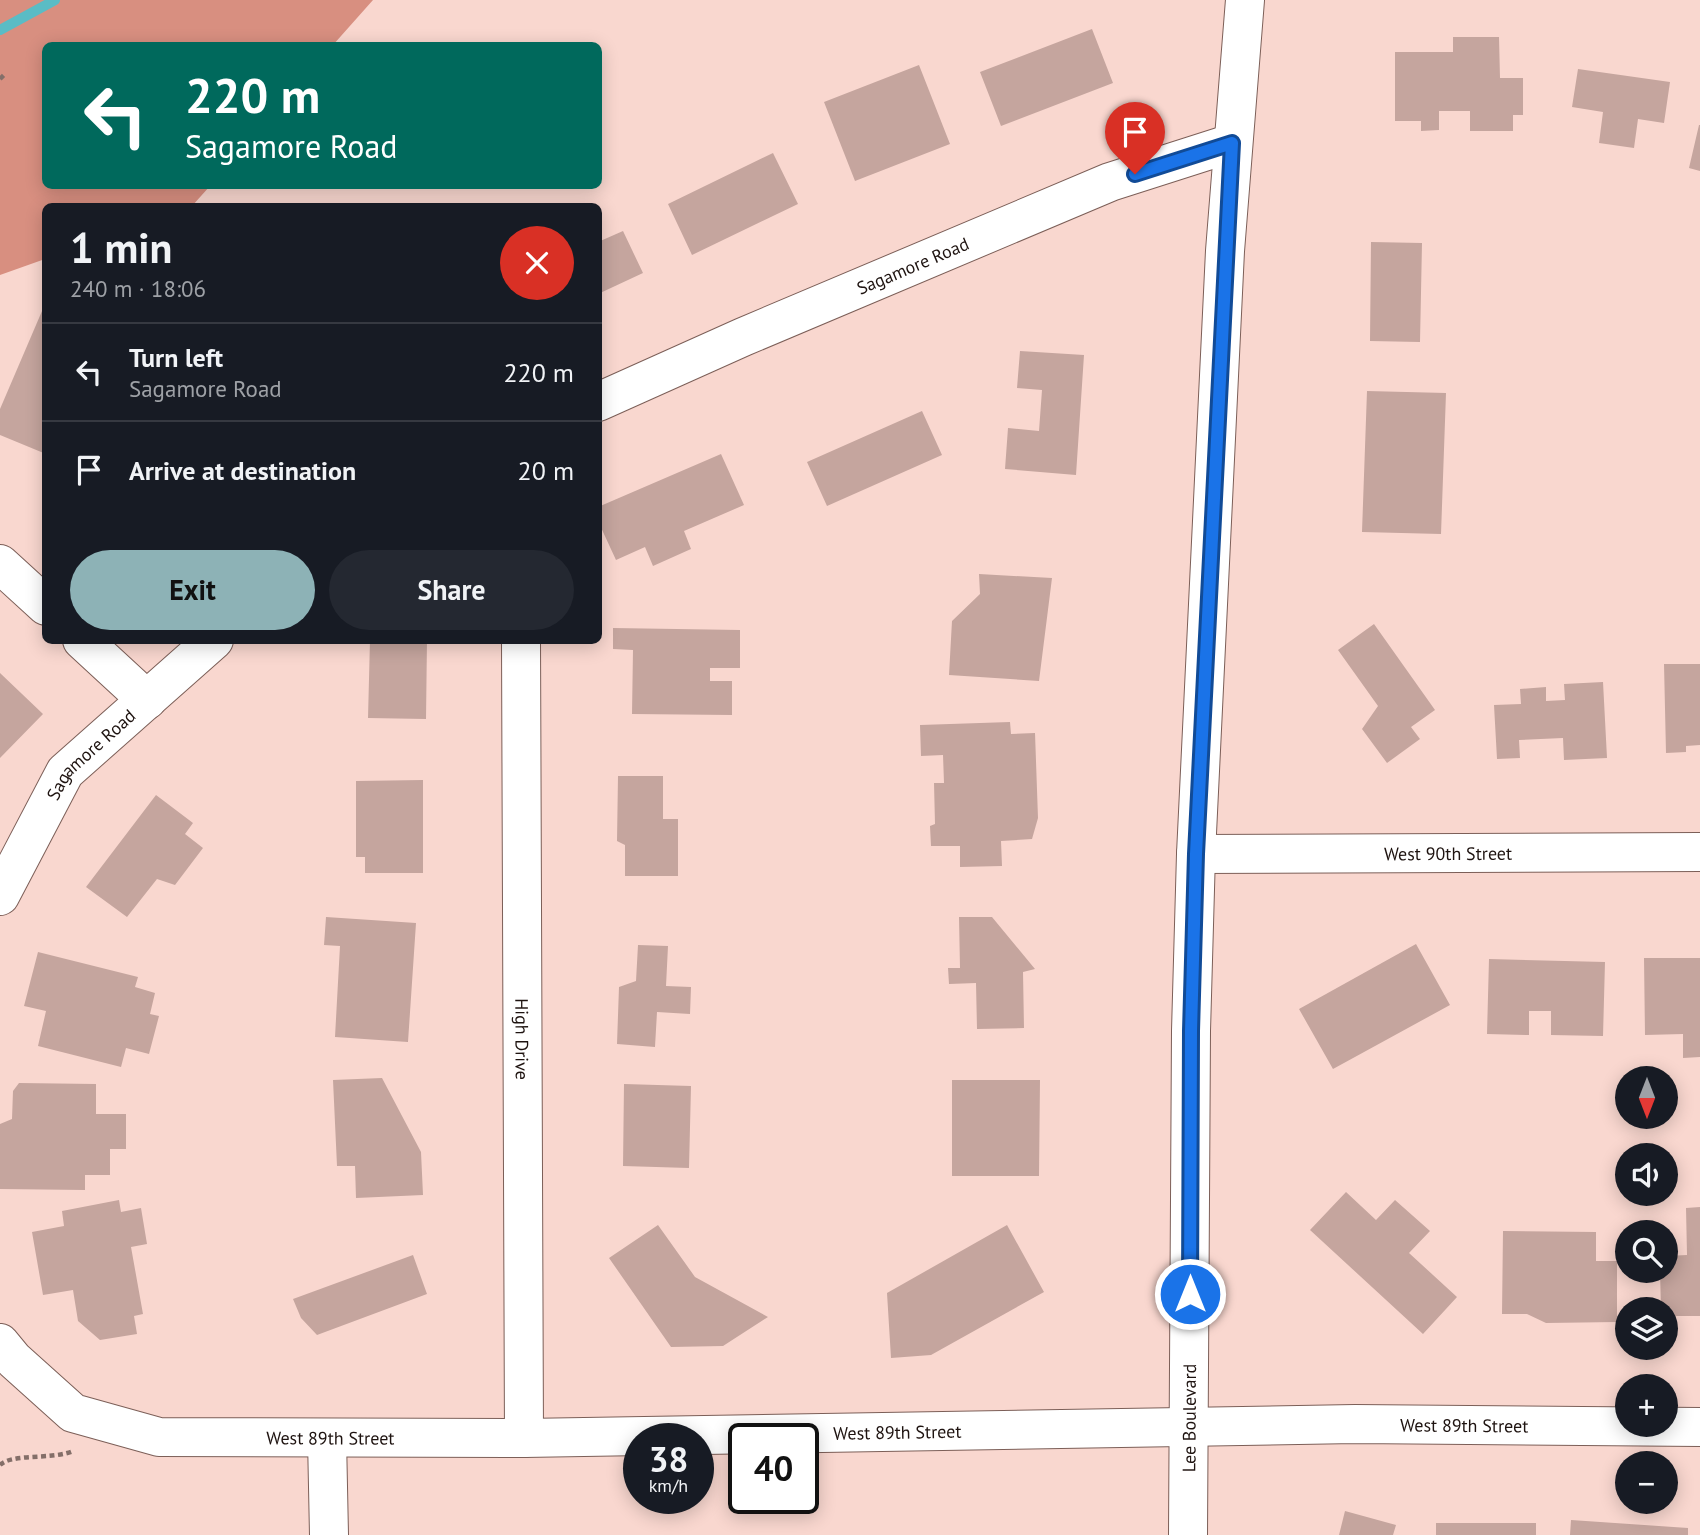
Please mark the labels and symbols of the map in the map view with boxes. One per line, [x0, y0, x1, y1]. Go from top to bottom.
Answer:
pin [1105, 102, 1165, 174]
street label: Sagamore Road [853, 232, 972, 299]
street label: Sagamore Road [41, 704, 140, 804]
street label: West 90th Street [1384, 841, 1512, 865]
street label: High Drive [511, 998, 534, 1080]
north arrow [1615, 1066, 1678, 1129]
position arrow [1153, 1257, 1227, 1331]
street label: Lee Boulevard [1177, 1364, 1201, 1472]
street label: West 89th Street [1400, 1413, 1528, 1437]
street label: West 89th Street [833, 1419, 962, 1444]
speed limit sign: 40 [728, 1423, 819, 1514]
street label: West 89th Street [266, 1426, 395, 1449]

